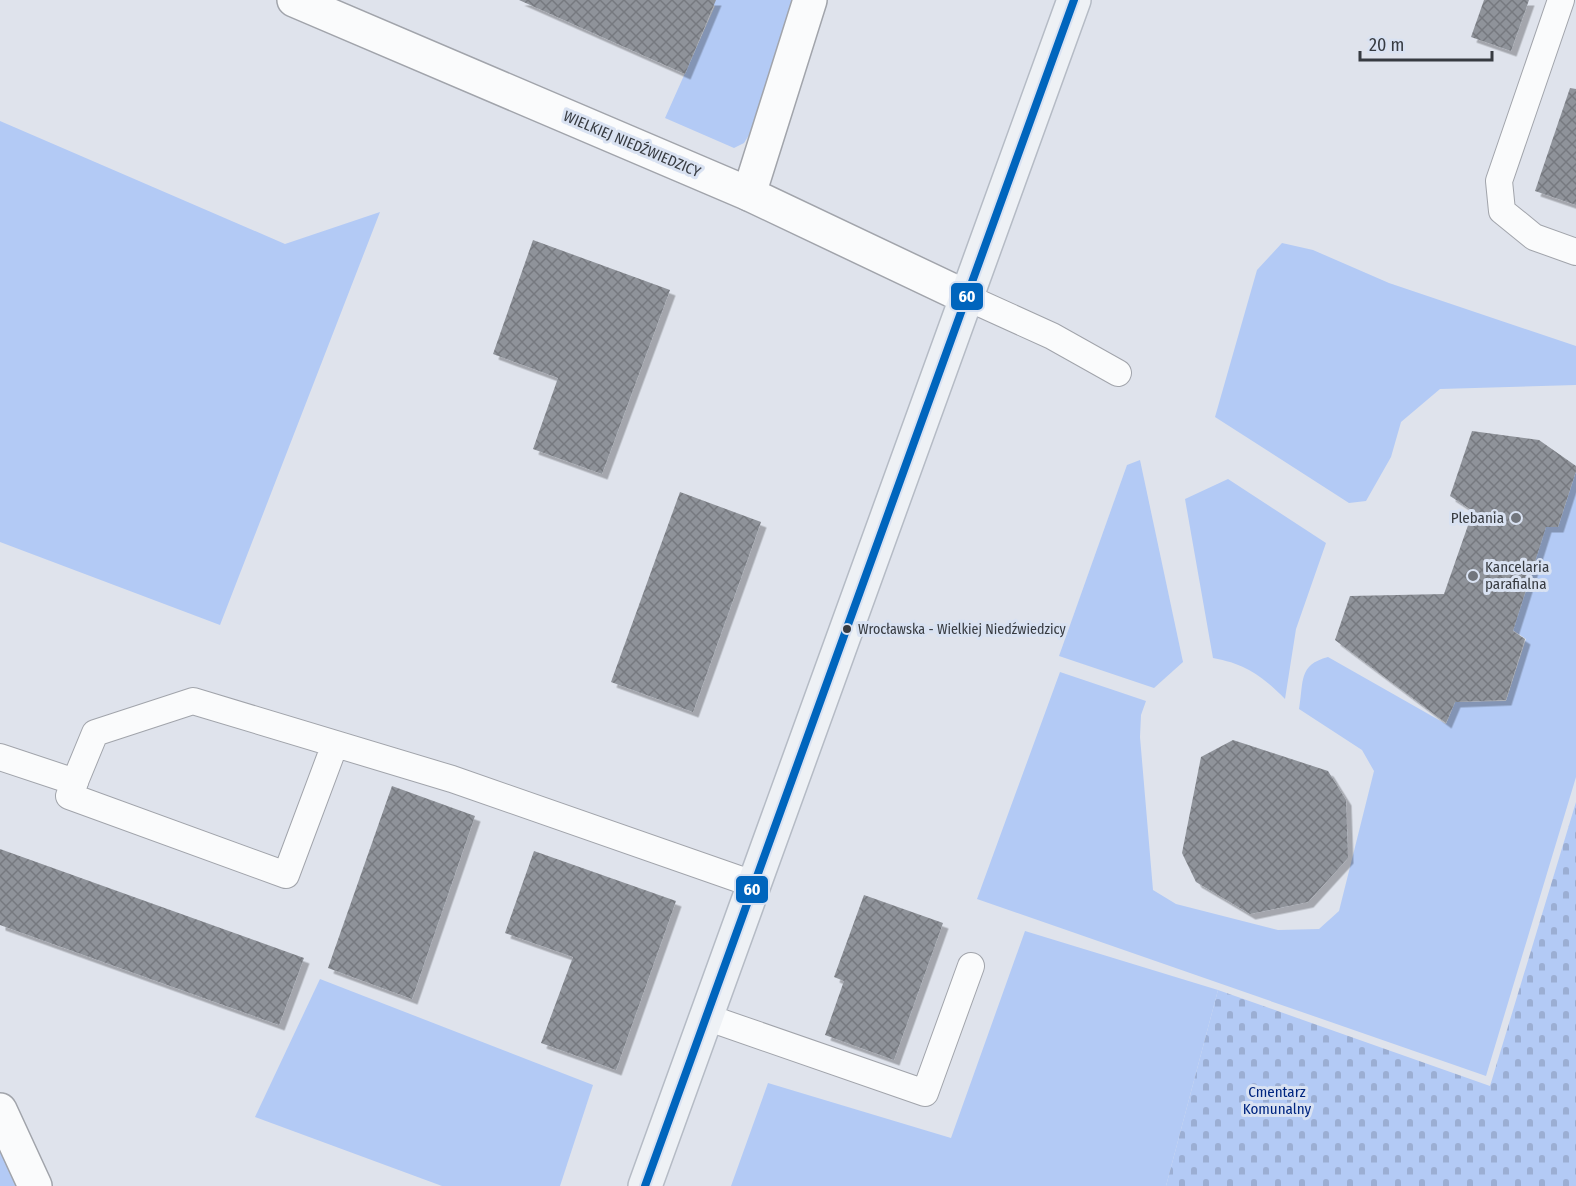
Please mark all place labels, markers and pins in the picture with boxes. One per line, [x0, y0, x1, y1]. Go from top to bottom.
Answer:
place label: Plebania [1451, 509, 1504, 527]
marker: Plebania [1509, 511, 1523, 525]
place label: Kancelaria parafialna [1485, 558, 1549, 593]
marker: Kancelaria parafialna [1466, 569, 1480, 583]
place label: Wrocławska - Wielkiej Niedźwiedzicy [858, 621, 1066, 638]
marker: Wrocławska - Wielkiej Niedźwiedzicy [841, 623, 853, 635]

